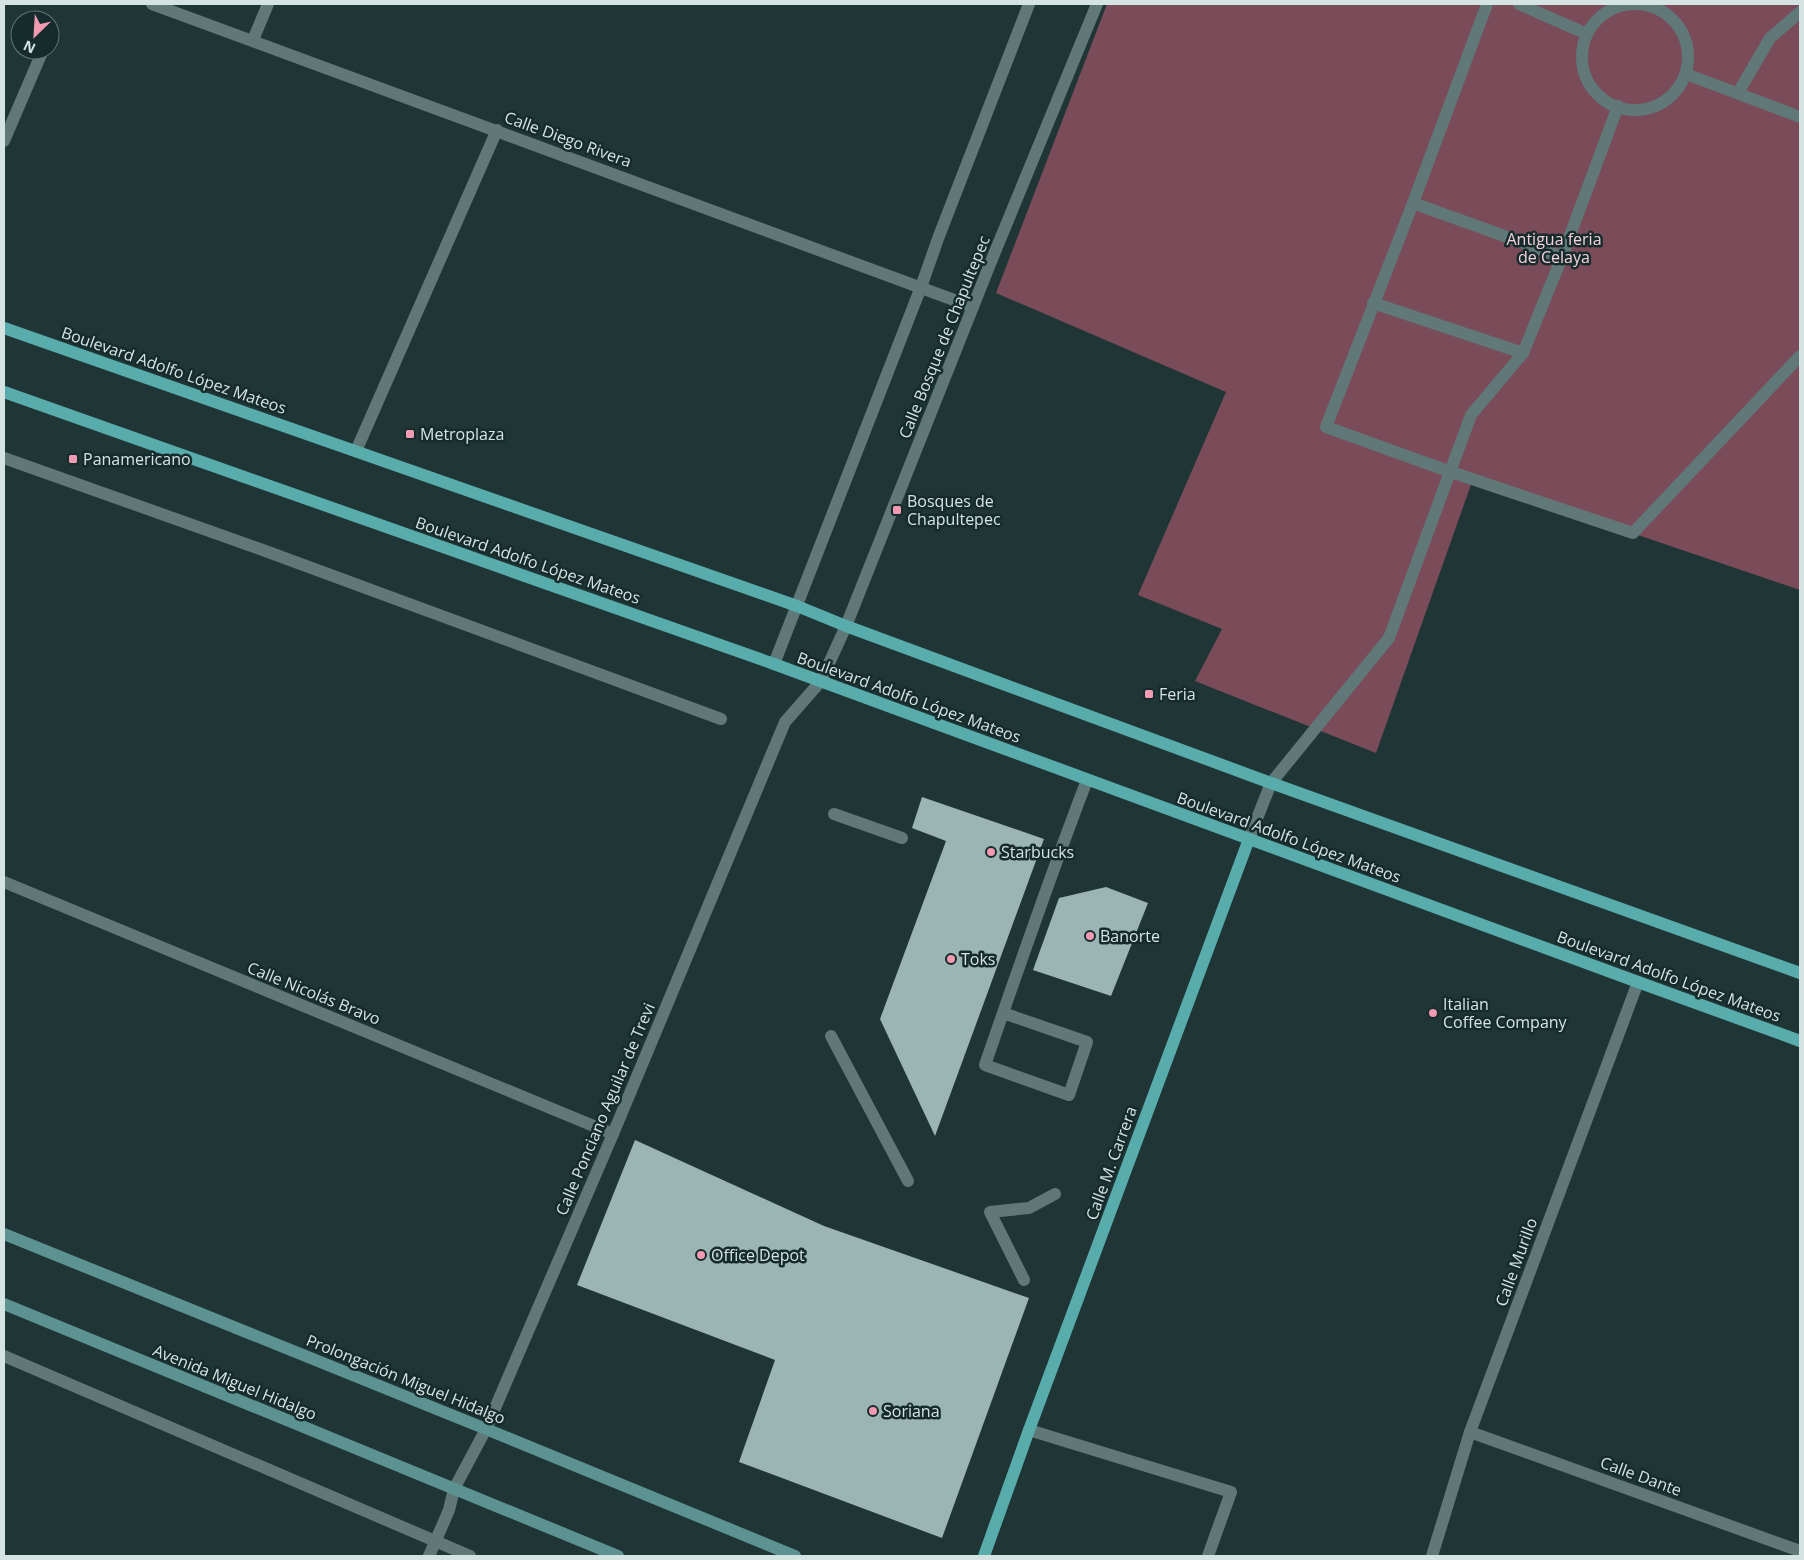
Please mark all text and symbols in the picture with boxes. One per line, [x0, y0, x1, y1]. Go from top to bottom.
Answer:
north arrow [10, 10, 60, 60]
text: N [20, 36, 38, 58]
street label: Calle Diego Rivera [501, 106, 635, 172]
park label: Antigua feria de Celaya [1506, 228, 1602, 268]
street label: Calle Bosque de Chapultepec [893, 232, 995, 442]
street label: Boulevard Adolfo López Mateos [59, 321, 289, 419]
place label: Metroplaza [420, 423, 504, 445]
marker: Metroplaza [404, 428, 416, 440]
place label: Panamericano [83, 448, 191, 470]
marker: Panamericano [67, 453, 79, 465]
place label: Bosques de Chapultepec [907, 490, 1001, 530]
marker: Bosques de Chapultepec [891, 504, 903, 516]
street label: Boulevard Adolfo López Mateos [413, 511, 643, 609]
street label: Boulevard Adolfo López Mateos [794, 646, 1024, 748]
place label: Feria [1159, 683, 1196, 705]
marker: Feria [1143, 688, 1155, 700]
street label: Boulevard Adolfo López Mateos [1174, 786, 1404, 888]
place label: Starbucks [1001, 841, 1074, 863]
marker: Starbucks [985, 846, 997, 858]
place label: Banorte [1100, 925, 1160, 947]
street label: Boulevard Adolfo López Mateos [1554, 925, 1784, 1027]
marker: Banorte [1084, 930, 1096, 942]
place label: Toks [961, 948, 995, 970]
marker: Toks [945, 953, 957, 965]
street label: Calle Nicolás Bravo [244, 956, 384, 1030]
place label: Italian Coffee Company [1443, 993, 1568, 1033]
street label: Calle Ponciano Aguilar de Trevi [550, 999, 660, 1219]
marker: Italian Coffee Company [1427, 1007, 1439, 1019]
street label: Calle M. Carrera [1080, 1103, 1142, 1223]
street label: Calle Murillo [1490, 1215, 1542, 1309]
place label: Office Depot [711, 1244, 805, 1266]
marker: Office Depot [695, 1249, 707, 1261]
street label: Prolongación Miguel Hidalgo [303, 1329, 509, 1429]
street label: Avenida Miguel Hidalgo [150, 1339, 320, 1425]
place label: Soriana [883, 1400, 940, 1422]
marker: Soriana [867, 1405, 879, 1417]
street label: Calle Dante [1597, 1451, 1685, 1501]

